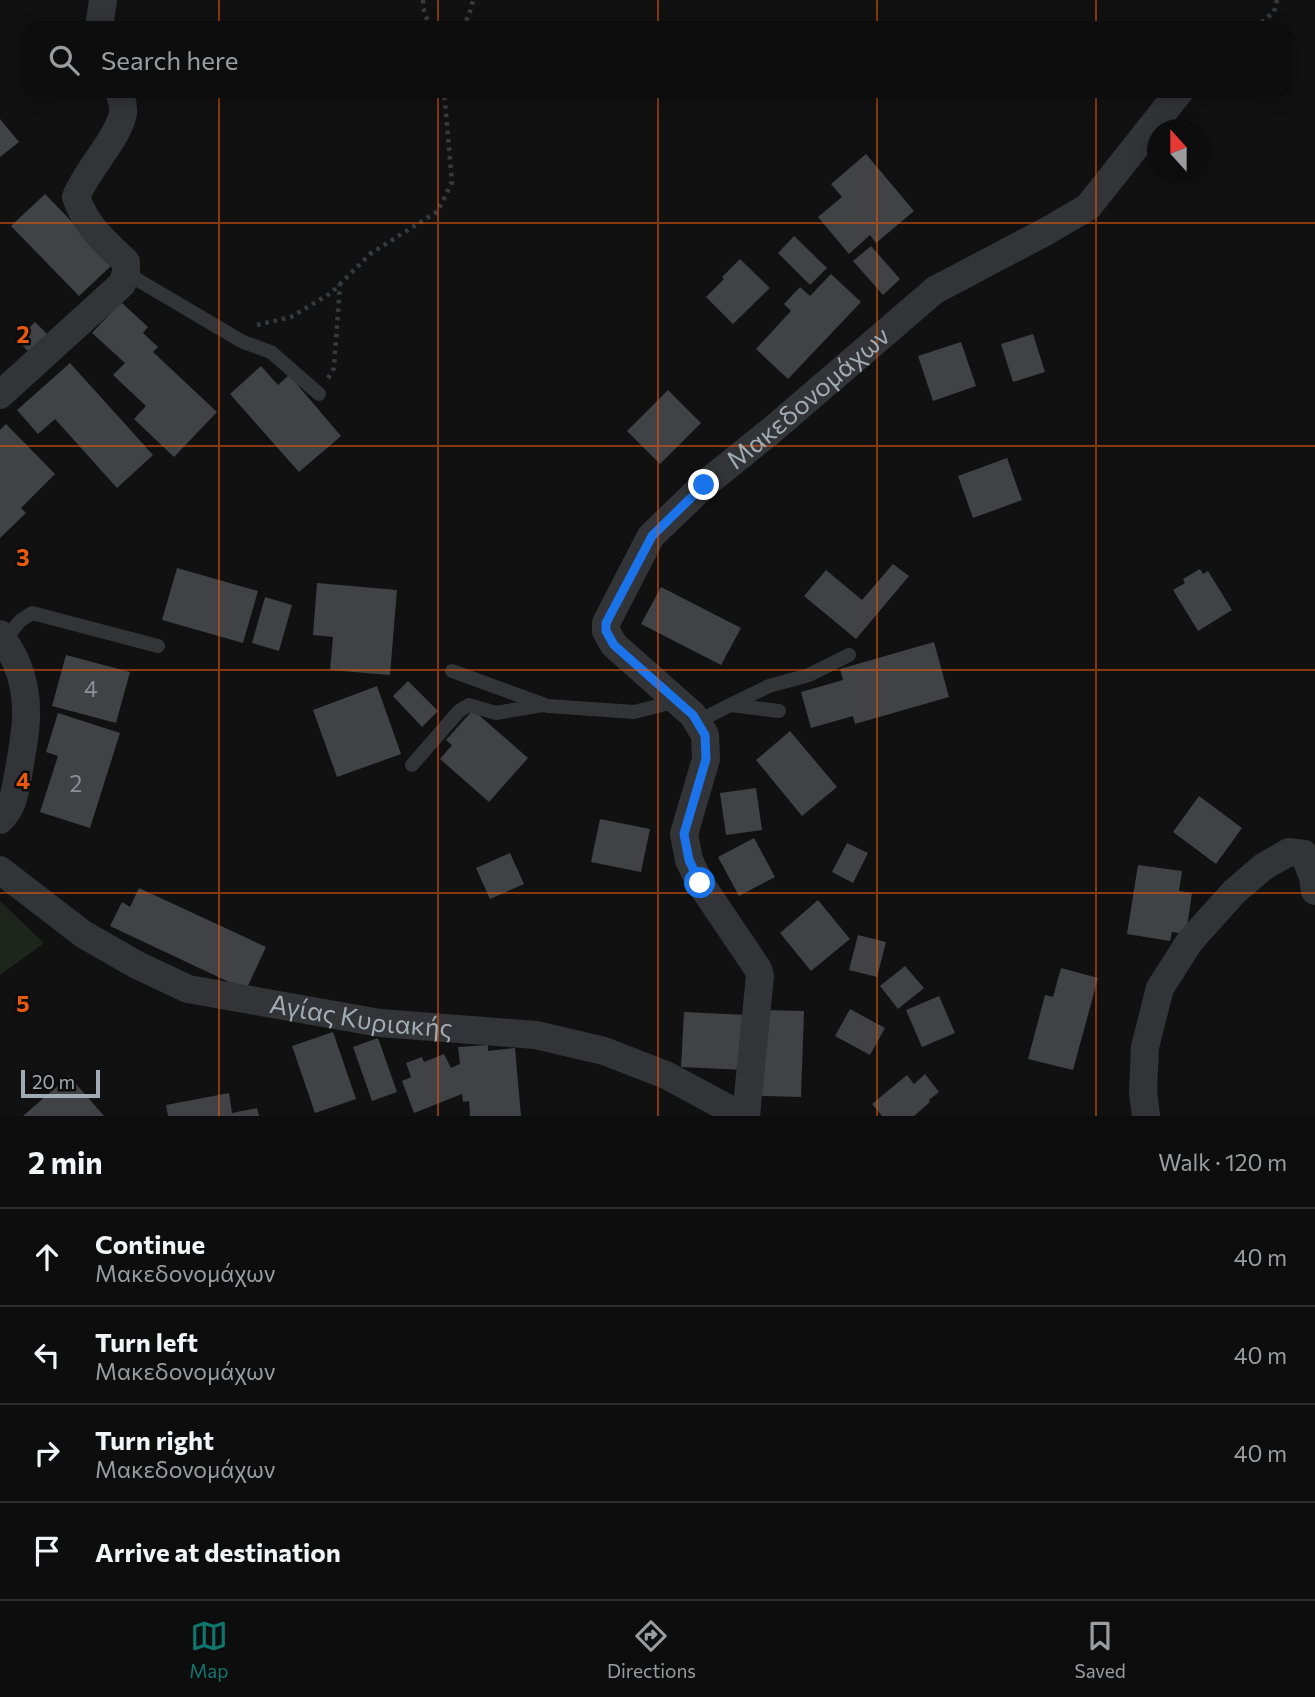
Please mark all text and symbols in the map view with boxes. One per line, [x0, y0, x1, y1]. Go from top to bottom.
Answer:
search box [21, 21, 1294, 98]
icon: search [45, 41, 83, 79]
text: Search here [101, 44, 239, 75]
north arrow [1147, 119, 1210, 182]
street label: Μακεδονομάχων [720, 319, 895, 475]
text: 2 [16, 320, 30, 348]
route end [688, 469, 719, 500]
text: 3 [16, 543, 30, 571]
house number: 4 [84, 674, 98, 702]
text: 4 [16, 766, 30, 794]
house number: 2 [70, 769, 82, 797]
route start [684, 867, 715, 898]
street label: Αγίας Κυριακής [268, 987, 454, 1043]
text: 5 [16, 989, 30, 1017]
scale bar [21, 1067, 100, 1099]
text: 20 m [32, 1070, 75, 1093]
text: 2 min [28, 1143, 103, 1180]
text: Walk · 120 m [1158, 1148, 1287, 1176]
text: Continue [95, 1228, 205, 1259]
icon: ahead [28, 1238, 66, 1276]
text: 40 m [1234, 1243, 1287, 1271]
text: Μακεδονομάχων [95, 1259, 275, 1287]
text: Turn left [95, 1326, 198, 1357]
icon: left [28, 1336, 66, 1374]
text: 40 m [1234, 1341, 1287, 1369]
text: Μακεδονομάχων [95, 1357, 275, 1385]
text: Turn right [95, 1424, 214, 1455]
icon: right [28, 1434, 66, 1472]
text: 40 m [1234, 1439, 1287, 1467]
text: Μακεδονομάχων [95, 1455, 275, 1483]
icon: arrive [28, 1532, 66, 1570]
text: Arrive at destination [95, 1536, 341, 1567]
tab: Map [189, 1617, 228, 1682]
tab: Directions [607, 1617, 696, 1682]
tab: Saved [1074, 1617, 1126, 1682]

